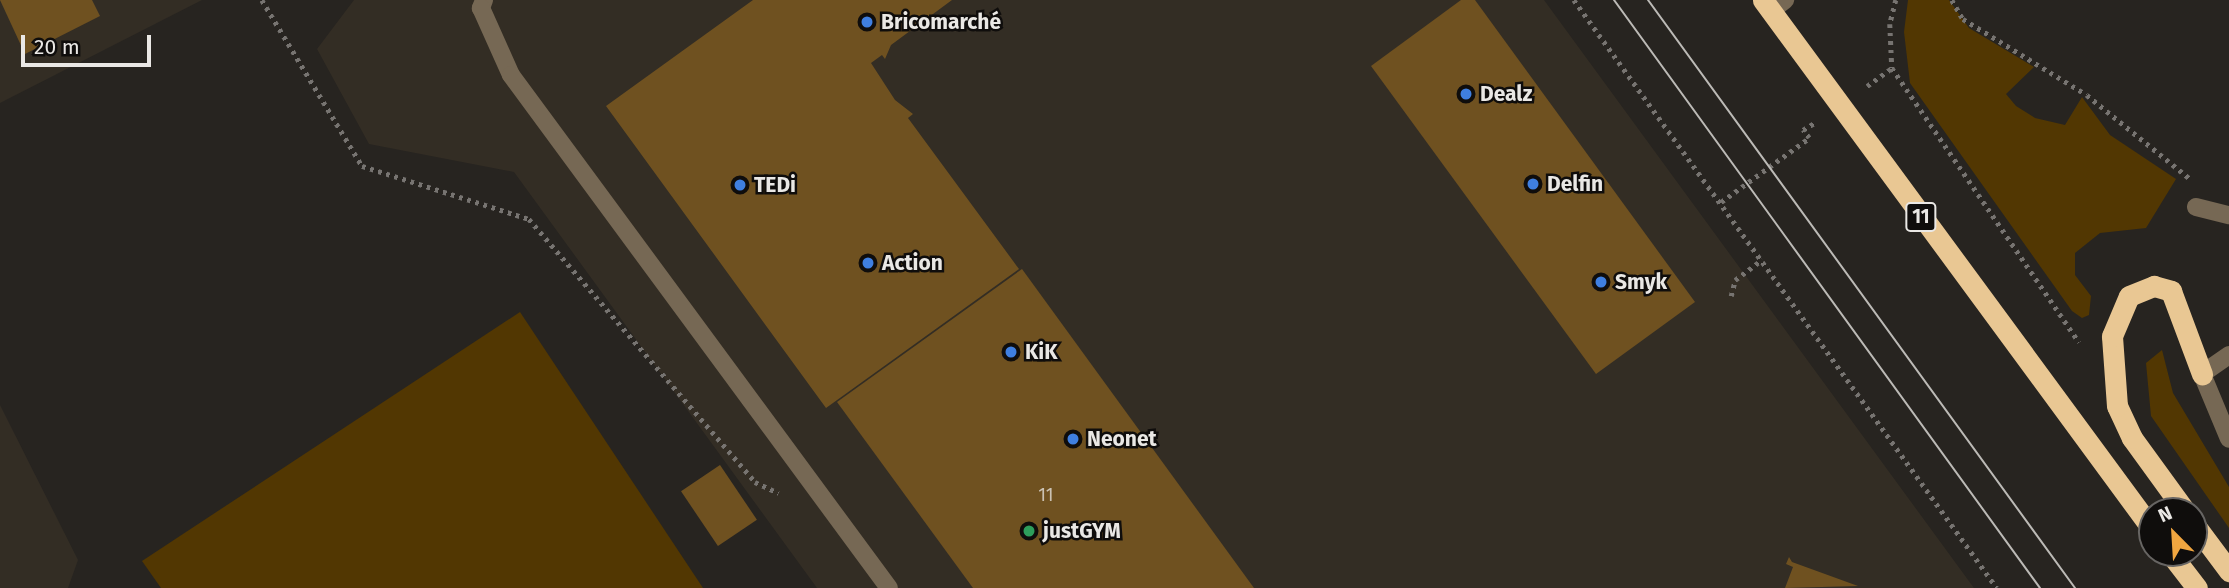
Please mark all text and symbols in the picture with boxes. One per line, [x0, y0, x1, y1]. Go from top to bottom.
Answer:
place label: Bricomarché [881, 9, 1001, 35]
marker: Bricomarché [859, 14, 875, 30]
scale bar [24, 21, 154, 65]
text: 20 m [34, 34, 80, 60]
place label: Dealz [1480, 81, 1532, 107]
marker: Dealz [1458, 86, 1474, 102]
place label: Delfin [1547, 171, 1603, 197]
place label: TEDi [754, 172, 796, 198]
marker: Delfin [1525, 176, 1541, 192]
marker: TEDi [732, 177, 748, 193]
road number: 11 [1905, 202, 1937, 232]
place label: Action [882, 250, 943, 276]
marker: Action [860, 255, 876, 271]
place label: Smyk [1615, 269, 1667, 295]
marker: Smyk [1593, 274, 1609, 290]
place label: KiK [1025, 339, 1058, 365]
marker: KiK [1003, 344, 1019, 360]
place label: Neonet [1087, 426, 1157, 452]
marker: Neonet [1065, 431, 1081, 447]
house number: 11 [1038, 484, 1054, 506]
north arrow [2138, 497, 2208, 567]
text: N [2155, 501, 2175, 527]
place label: justGYM [1043, 518, 1121, 544]
marker: justGYM [1021, 523, 1037, 539]

